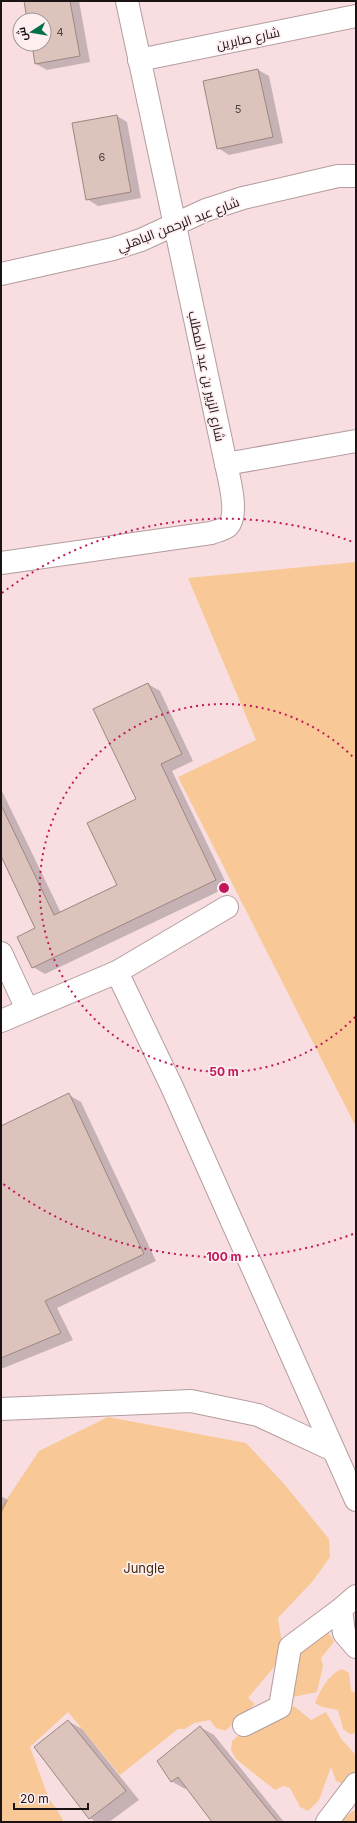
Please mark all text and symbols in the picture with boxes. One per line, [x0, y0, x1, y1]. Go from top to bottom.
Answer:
north arrow [12, 12, 52, 52]
street label: شارع صابرين [215, 23, 281, 53]
house number: 4 [56, 25, 64, 39]
text: ش [14, 26, 31, 42]
house number: 5 [235, 102, 242, 116]
house number: 6 [99, 150, 106, 164]
street label: شارع عبد الرحمن الباهلي [115, 193, 242, 257]
street label: شارع الزبير بن عبد المطلب [184, 309, 229, 443]
centre of rings [217, 881, 231, 895]
text: 50 m [209, 1064, 239, 1079]
text: 100 m [206, 1249, 242, 1264]
park label: Jungle [123, 1560, 165, 1576]
scale bar [14, 1785, 88, 1811]
text: 20 m [20, 1791, 49, 1806]

